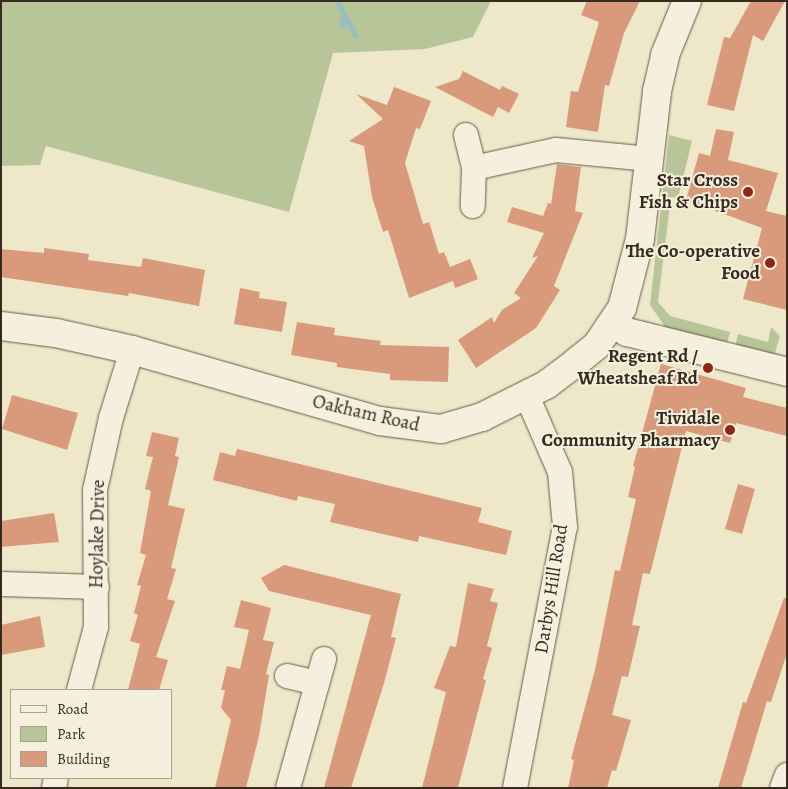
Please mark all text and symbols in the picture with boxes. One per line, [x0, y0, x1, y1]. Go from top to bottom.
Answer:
place label: Star Cross Fish & Chips [639, 170, 738, 214]
marker: Star Cross Fish & Chips [742, 186, 754, 198]
place label: The Co-operative Food [626, 241, 760, 285]
marker: The Co-operative Food [764, 257, 776, 269]
place label: Regent Rd / Wheatsheaf Rd [578, 346, 698, 390]
marker: Regent Rd / Wheatsheaf Rd [702, 362, 714, 374]
street label: Oakham Road [310, 391, 422, 437]
place label: Tividale Community Pharmacy [542, 408, 720, 452]
marker: Tividale Community Pharmacy [724, 424, 736, 436]
street label: Hoylake Drive [86, 479, 110, 589]
street label: Darbys Hill Road [531, 523, 573, 655]
legend [10, 689, 172, 779]
text: Road [57, 699, 88, 719]
text: Park [57, 724, 85, 744]
text: Building [57, 749, 110, 769]

